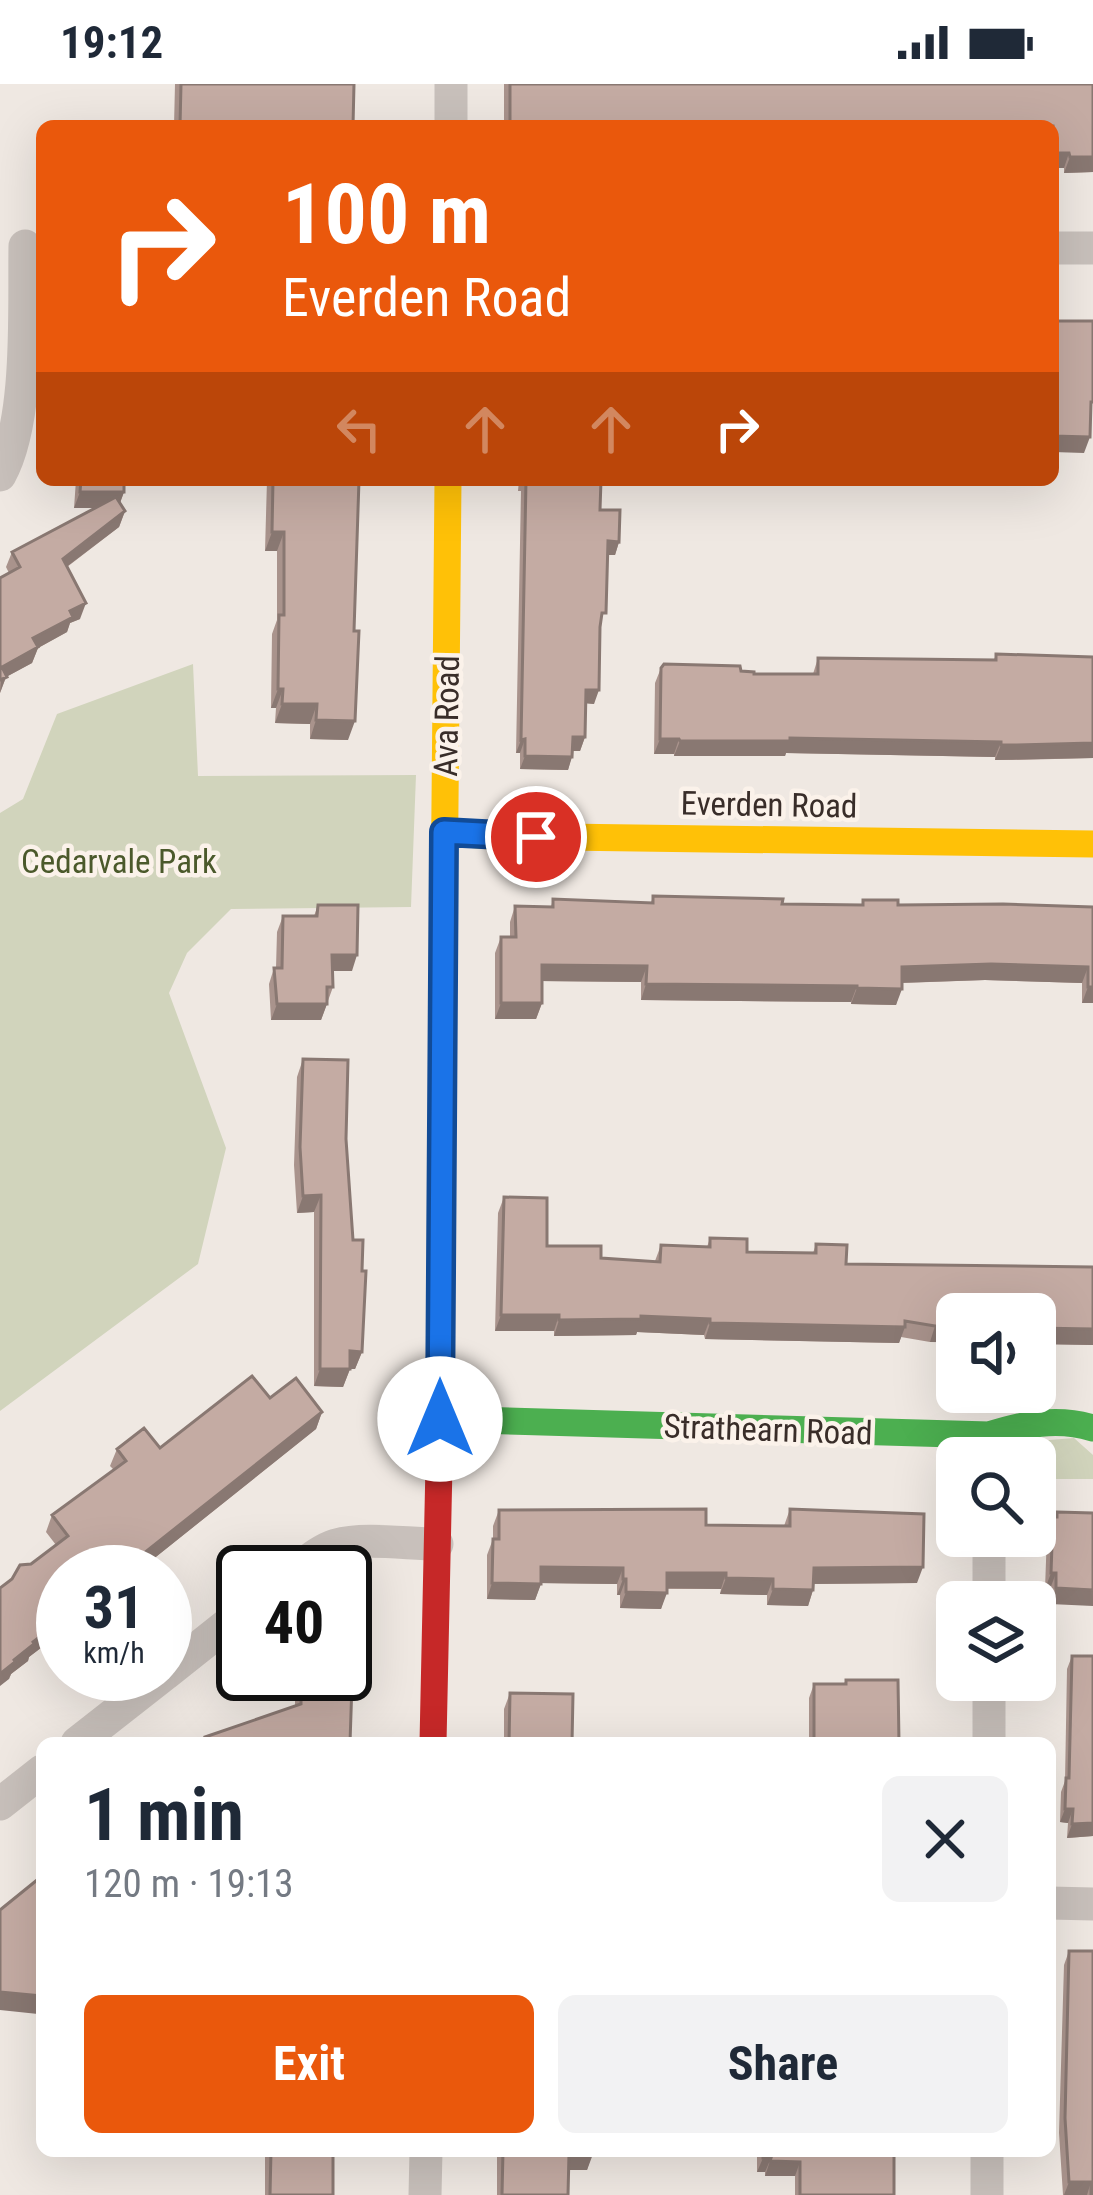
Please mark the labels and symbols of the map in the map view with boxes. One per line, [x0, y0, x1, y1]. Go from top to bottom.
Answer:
street label: Ava Road [426, 655, 467, 777]
street label: Everden Road [680, 783, 858, 826]
pin [485, 786, 587, 888]
park label: Cedarvale Park [21, 842, 217, 881]
position arrow [377, 1356, 503, 1482]
street label: Strathearn Road [663, 1406, 873, 1453]
speed limit sign: 40 [216, 1545, 372, 1701]

